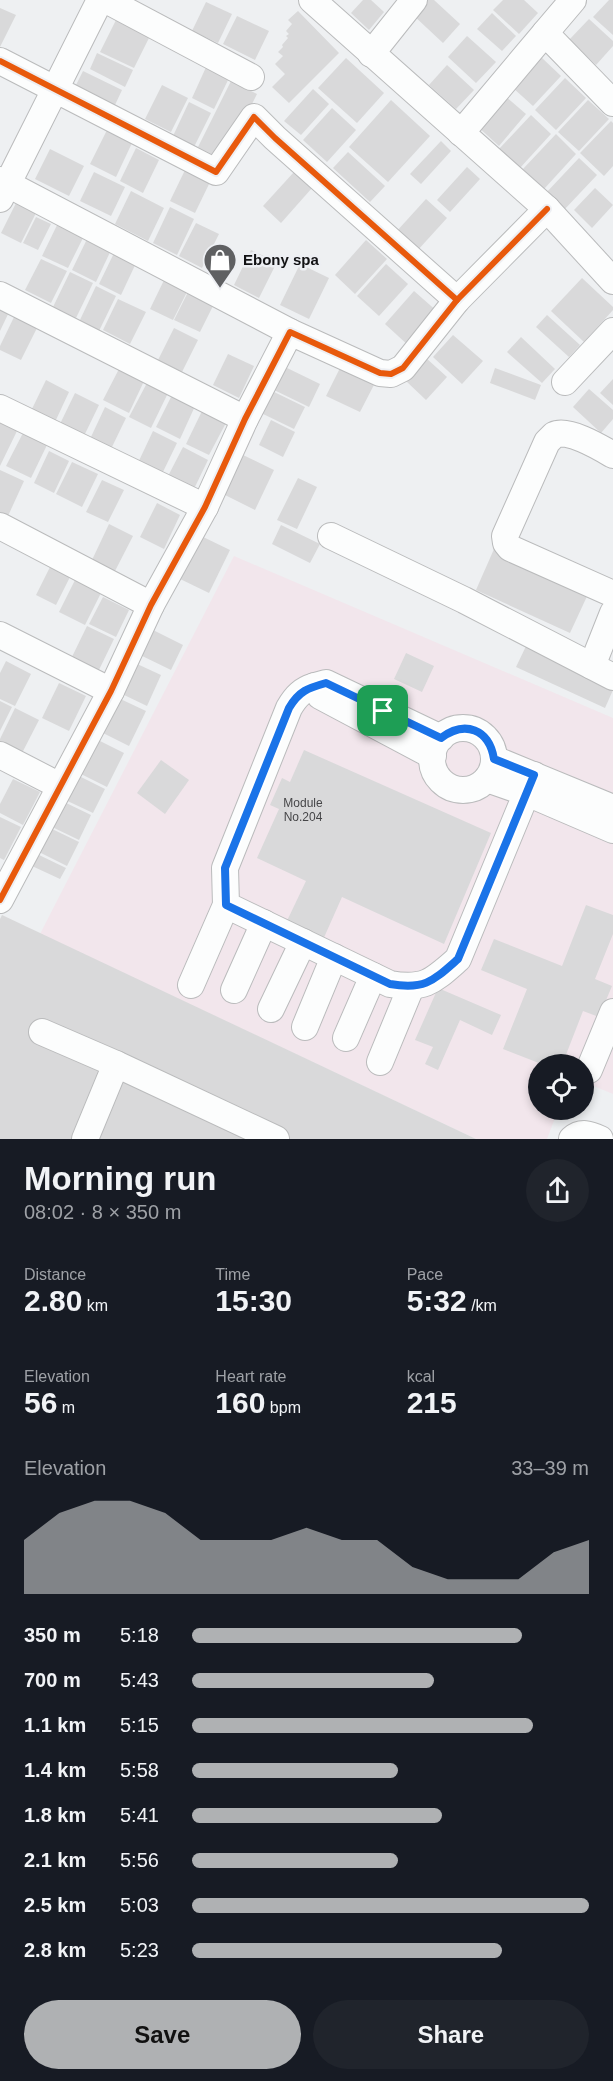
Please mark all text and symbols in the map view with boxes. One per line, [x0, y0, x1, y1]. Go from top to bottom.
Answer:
shop icon: Ebony spa [202, 242, 238, 289]
place label: Ebony spa [243, 251, 320, 268]
pin [357, 685, 408, 736]
icon: arrive [366, 694, 399, 727]
house number: Module No.204 [283, 796, 323, 824]
map controls [528, 1054, 594, 1120]
button: locate [528, 1054, 594, 1120]
button: share [526, 1159, 589, 1222]
text: Morning run [24, 1160, 216, 1197]
text: 08:02 · 8 × 350 m [24, 1201, 181, 1223]
text: Distance [24, 1266, 86, 1283]
text: Time [215, 1266, 250, 1283]
text: Pace [407, 1266, 443, 1283]
text: 2.80 [24, 1284, 82, 1317]
text: 15:30 [215, 1284, 292, 1317]
text: 5:32 [407, 1284, 467, 1317]
text: km [82, 1297, 108, 1314]
text: /km [467, 1297, 497, 1314]
text: Elevation [24, 1368, 90, 1385]
text: Heart rate [215, 1368, 286, 1385]
text: kcal [407, 1368, 435, 1385]
text: 56 [24, 1386, 57, 1419]
text: 160 [215, 1386, 265, 1419]
text: 215 [407, 1386, 457, 1419]
text: m [57, 1399, 75, 1416]
text: bpm [265, 1399, 301, 1416]
text: Elevation [24, 1457, 106, 1479]
text: 33–39 m [511, 1457, 589, 1479]
text: 350 m [24, 1624, 81, 1646]
text: 5:18 [120, 1624, 159, 1646]
text: 700 m [24, 1669, 81, 1691]
text: 5:43 [120, 1669, 159, 1691]
text: 1.1 km [24, 1714, 86, 1736]
text: 5:15 [120, 1714, 159, 1736]
text: 1.4 km [24, 1759, 86, 1781]
text: 5:58 [120, 1759, 159, 1781]
text: 1.8 km [24, 1804, 86, 1826]
text: 5:41 [120, 1804, 159, 1826]
text: 2.1 km [24, 1849, 86, 1871]
text: 5:56 [120, 1849, 159, 1871]
text: 2.5 km [24, 1894, 86, 1916]
text: 5:03 [120, 1894, 159, 1916]
text: 2.8 km [24, 1939, 86, 1961]
text: 5:23 [120, 1939, 159, 1961]
button: Save [24, 2000, 301, 2069]
button: Share [313, 2000, 589, 2069]

